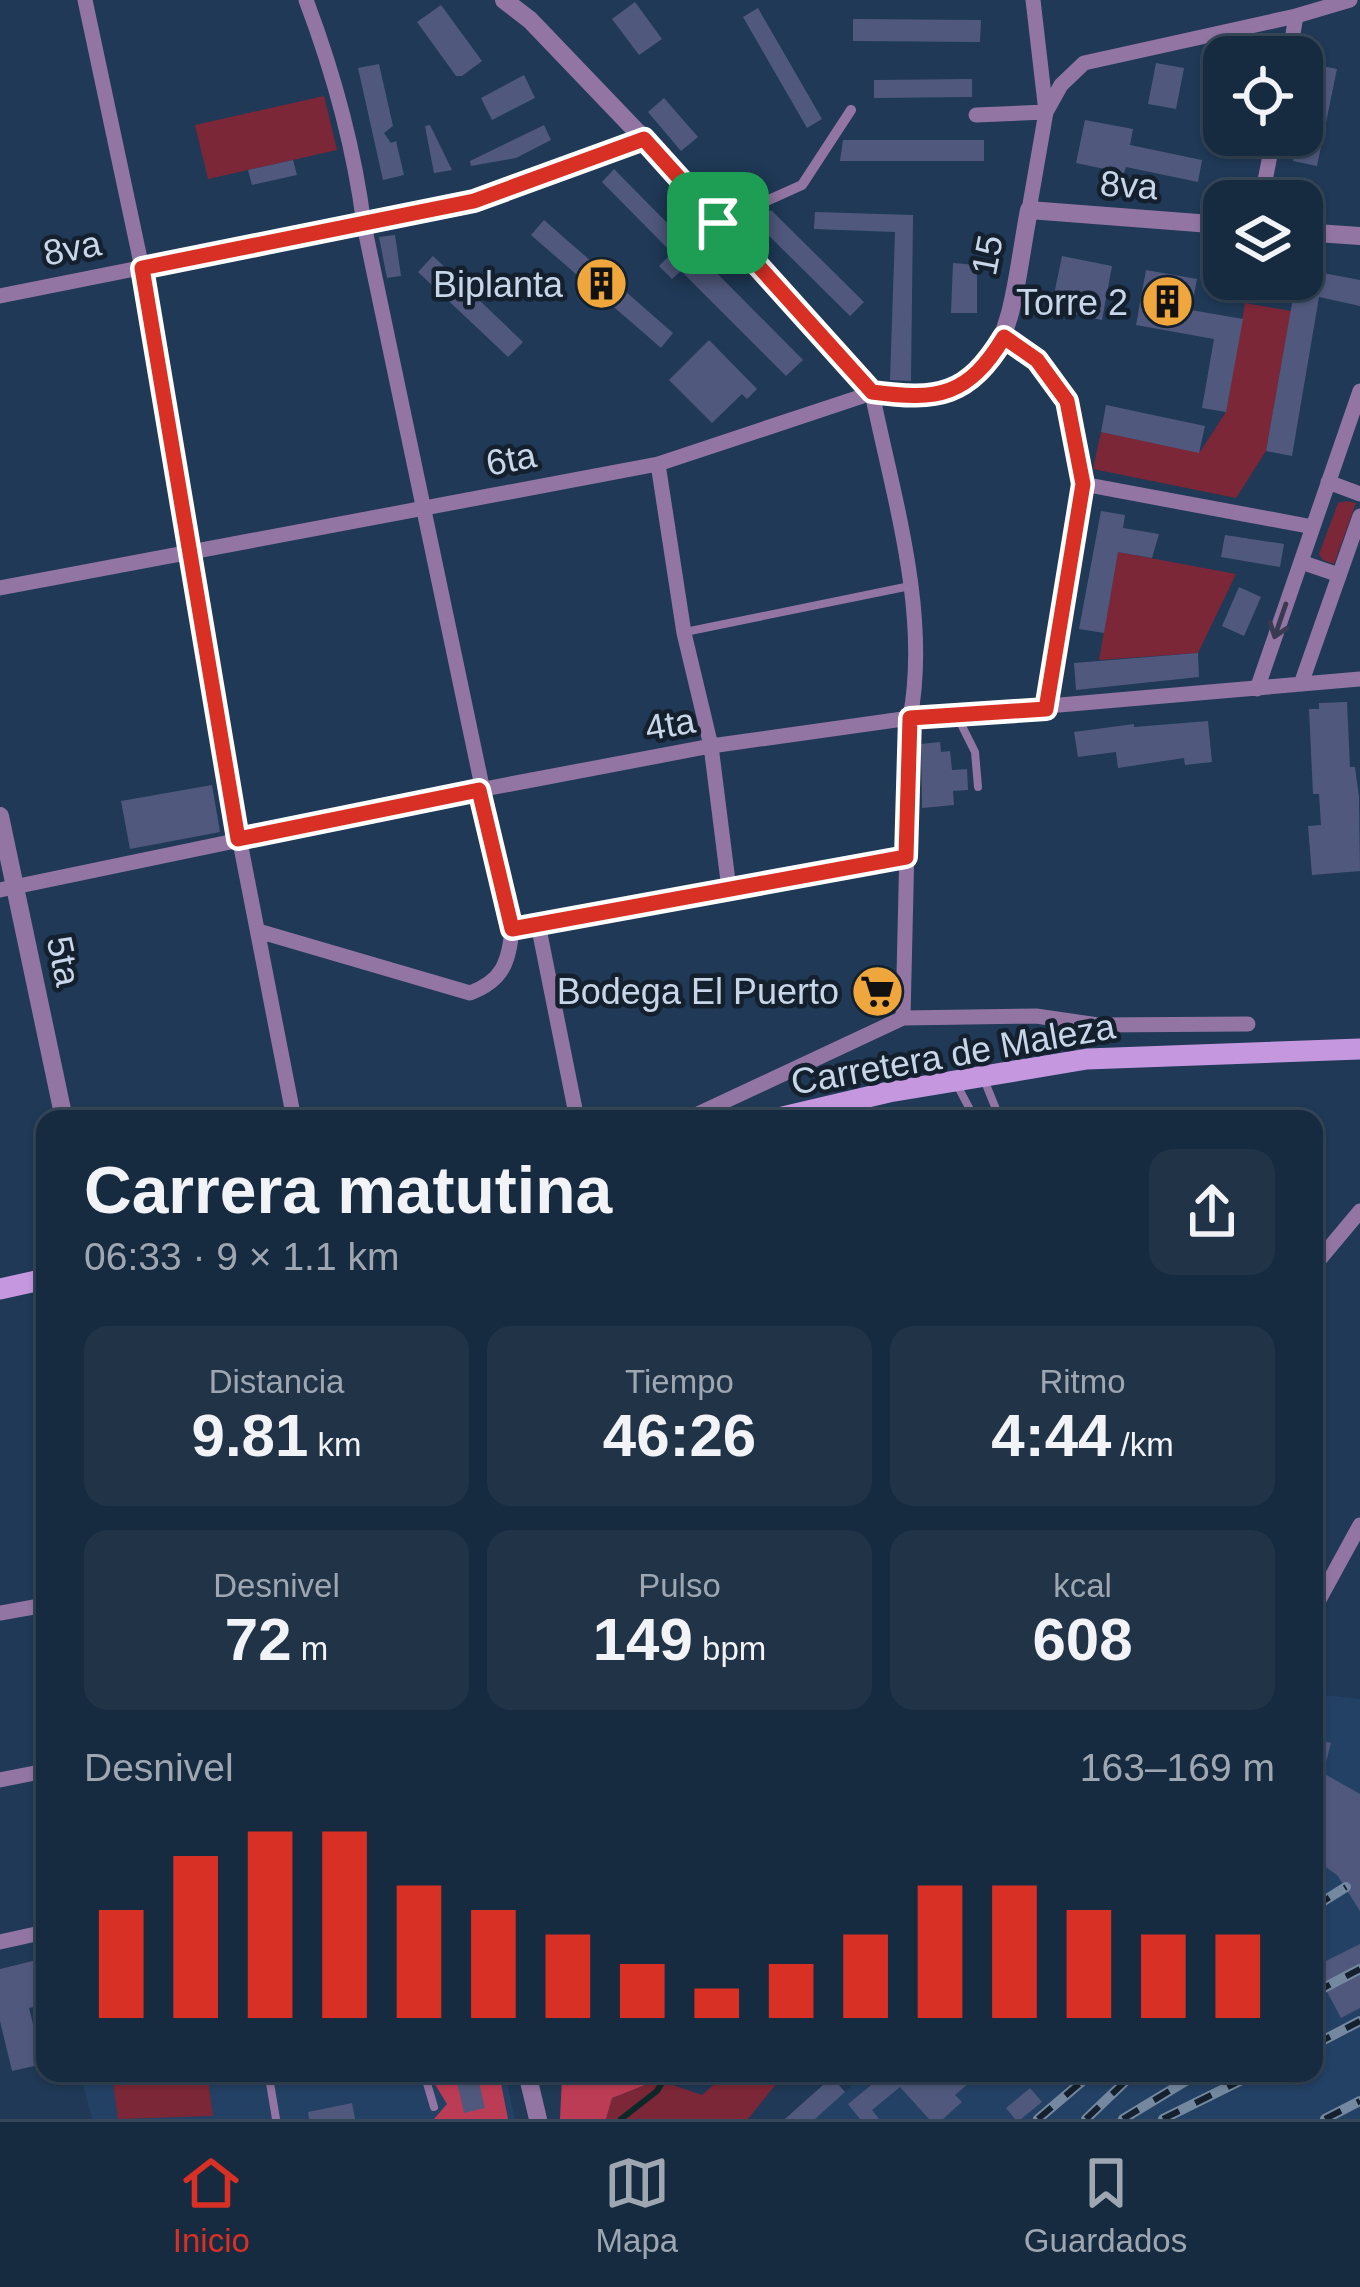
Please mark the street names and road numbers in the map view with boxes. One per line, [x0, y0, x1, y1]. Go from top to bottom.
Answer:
street label: 8va [1099, 163, 1160, 208]
street label: 8va [40, 222, 105, 274]
street label: 15 [963, 231, 1011, 279]
street label: 6ta [483, 434, 540, 484]
street label: 4ta [642, 699, 699, 749]
street label: 5ta [39, 932, 89, 991]
street label: Carretera de Maleza [788, 1005, 1119, 1103]

